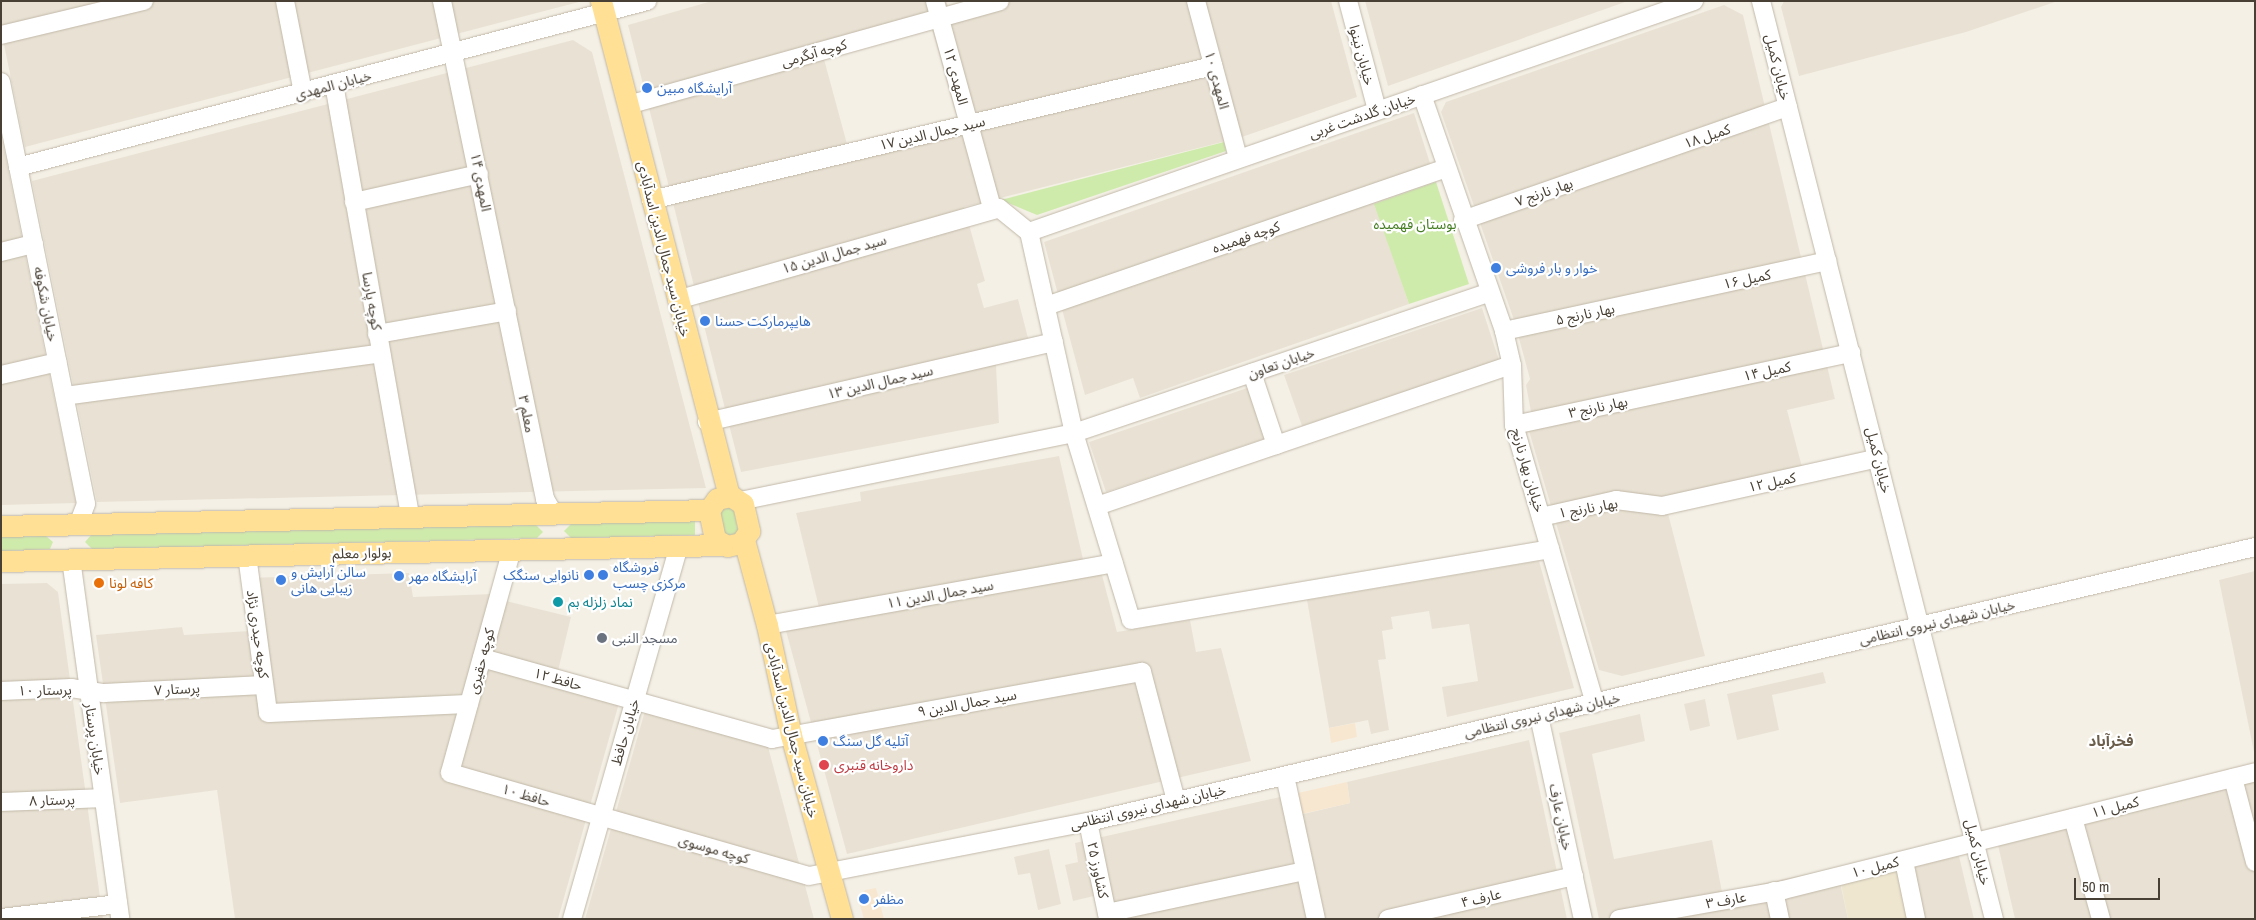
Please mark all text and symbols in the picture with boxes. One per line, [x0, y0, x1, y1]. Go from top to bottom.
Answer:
street label: خیابان نینوا [1346, 23, 1378, 87]
street label: خیابان کمیل [1762, 32, 1794, 102]
street label: کوچه آبگرمی [779, 36, 849, 70]
street label: المهدی ۱۲ [940, 45, 972, 107]
street label: المهدی ۱۰ [1201, 49, 1233, 111]
street label: خیابان المهدی [293, 67, 373, 103]
place label: آرایشگاه مبین [657, 80, 732, 96]
marker: آرایشگاه مبین [641, 82, 653, 94]
street label: خیابان گلدشت غربی [1307, 90, 1417, 142]
street label: سید جمال الدین ۱۷ [877, 113, 987, 153]
street label: کمیل ۱۸ [1681, 120, 1733, 152]
street label: المهدی ۱۴ [467, 151, 495, 213]
street label: خیابان سید جمال الدین اسدآبادی [634, 159, 694, 339]
street label: بهار نارنج ۷ [1513, 174, 1575, 210]
park label: بوستان فهمیده [1373, 216, 1457, 232]
street label: کوچه فهمیده [1210, 218, 1282, 256]
street label: سید جمال الدین ۱۵ [780, 231, 888, 277]
place label: خوار و بار فروشی [1506, 260, 1597, 276]
marker: خوار و بار فروشی [1490, 262, 1502, 274]
street label: خیابان شکوفه [31, 265, 61, 343]
street label: کمیل ۱۶ [1722, 266, 1772, 292]
street label: کوچه پارسا [359, 271, 385, 331]
street label: بهار نارنج ۵ [1554, 300, 1616, 328]
place label: هایپرمارکت حسنا [715, 313, 811, 329]
marker: هایپرمارکت حسنا [699, 315, 711, 327]
street label: خیابان تعاون [1245, 344, 1317, 382]
street label: کمیل ۱۴ [1742, 358, 1792, 384]
street label: سید جمال الدین ۱۳ [825, 362, 935, 402]
street label: بهار نارنج ۳ [1567, 393, 1629, 421]
street label: معلم ۳ [515, 394, 539, 434]
street label: خیابان کمیل [1863, 425, 1895, 495]
street label: خیابان بهار نارنج [1508, 426, 1548, 514]
street label: کمیل ۱۲ [1747, 469, 1797, 495]
street label: بهار نارنج ۱ [1557, 495, 1619, 521]
street label: بولوار معلم [332, 544, 392, 562]
place label: فروشگاه مرکزی چسب [613, 559, 686, 592]
place label: سالن آرایش و زیبایی هانی [291, 564, 366, 596]
place label: نانوایی سنگک [503, 567, 579, 583]
place label: آرایشگاه مهر [409, 568, 477, 584]
marker: نانوایی سنگک [583, 569, 595, 581]
marker: فروشگاه مرکزی چسب [597, 569, 609, 581]
marker: آرایشگاه مهر [393, 570, 405, 582]
marker: سالن آرایش و زیبایی هانی [275, 574, 287, 586]
place label: کافه لونا [109, 575, 153, 591]
street label: سید جمال الدین ۱۱ [885, 576, 995, 612]
marker: کافه لونا [93, 577, 105, 589]
street label: کوچه حیدری نژاد [243, 589, 273, 679]
place label: نماد زلزله بم [568, 594, 633, 610]
marker: نماد زلزله بم [552, 596, 564, 608]
street label: خیابان شهدای نیروی انتظامی [1857, 596, 2017, 648]
street label: کوچه حقیری [464, 626, 498, 696]
place label: مسجد النبی [612, 630, 678, 646]
marker: مسجد النبی [596, 632, 608, 644]
street label: خیابان سید جمال الدین اسدآبادی [762, 640, 822, 820]
street label: حافظ ۱۲ [532, 664, 584, 694]
street label: پرستار ۷ [154, 679, 200, 699]
street label: پرستار ۱۰ [18, 681, 72, 699]
street label: سید جمال الدین ۹ [916, 686, 1018, 720]
street label: خیابان شهدای نیروی انتظامی [1462, 689, 1622, 741]
street label: خیابان حافظ [608, 697, 642, 767]
street label: خیابان پرستار [82, 702, 108, 776]
district label: فخرآباد [2088, 732, 2134, 750]
place label: آتلیه گل سنگ [833, 733, 909, 749]
marker: آتلیه گل سنگ [817, 735, 829, 747]
place label: داروخانه قنبری [834, 757, 914, 773]
marker: داروخانه قنبری [818, 759, 830, 771]
street label: حافظ ۱۰ [500, 780, 552, 810]
street label: خیابان شهدای نیروی انتظامی [1068, 781, 1228, 833]
street label: خیابان عارف [1546, 782, 1576, 852]
street label: پرستار ۸ [29, 791, 75, 809]
street label: کمیل ۱۱ [2089, 793, 2141, 821]
street label: خیابان کمیل [1962, 817, 1994, 887]
street label: کوچه موسوی [677, 831, 751, 867]
street label: کشاورز ۲۵ [1084, 840, 1112, 900]
street label: کمیل ۱۰ [1849, 853, 1901, 881]
scale bar [2076, 868, 2162, 900]
text: 50 m [2082, 876, 2109, 897]
street label: عارف ۴ [1459, 885, 1503, 911]
street label: عارف ۳ [1704, 888, 1748, 912]
place label: مظفر [874, 891, 904, 907]
marker: مظفر [858, 893, 870, 905]

